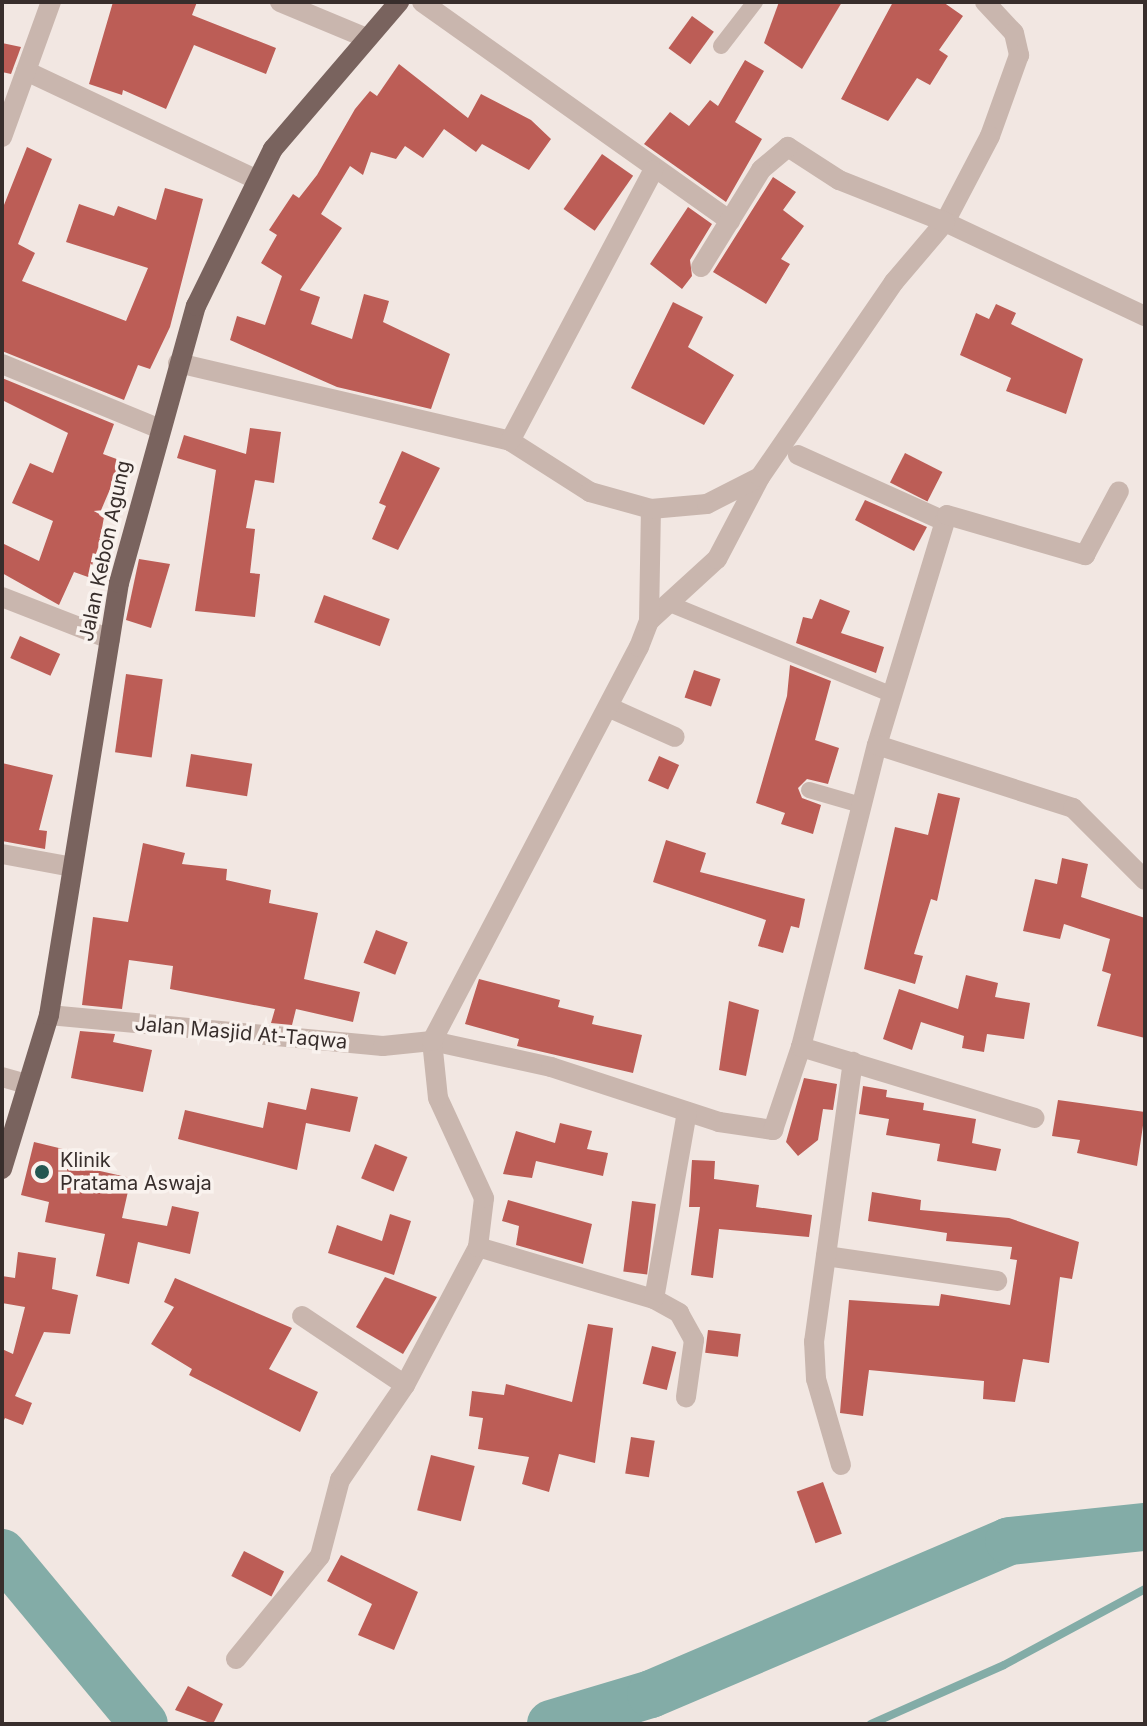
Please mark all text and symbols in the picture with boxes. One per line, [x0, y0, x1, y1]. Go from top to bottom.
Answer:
street label: Jalan Kebon Agung [74, 458, 136, 644]
street label: Jalan Masjid At-Taqwa [134, 1012, 348, 1054]
place label: Klinik Pratama Aswaja [60, 1148, 212, 1195]
marker: Klinik Pratama Aswaja [31, 1161, 53, 1183]

